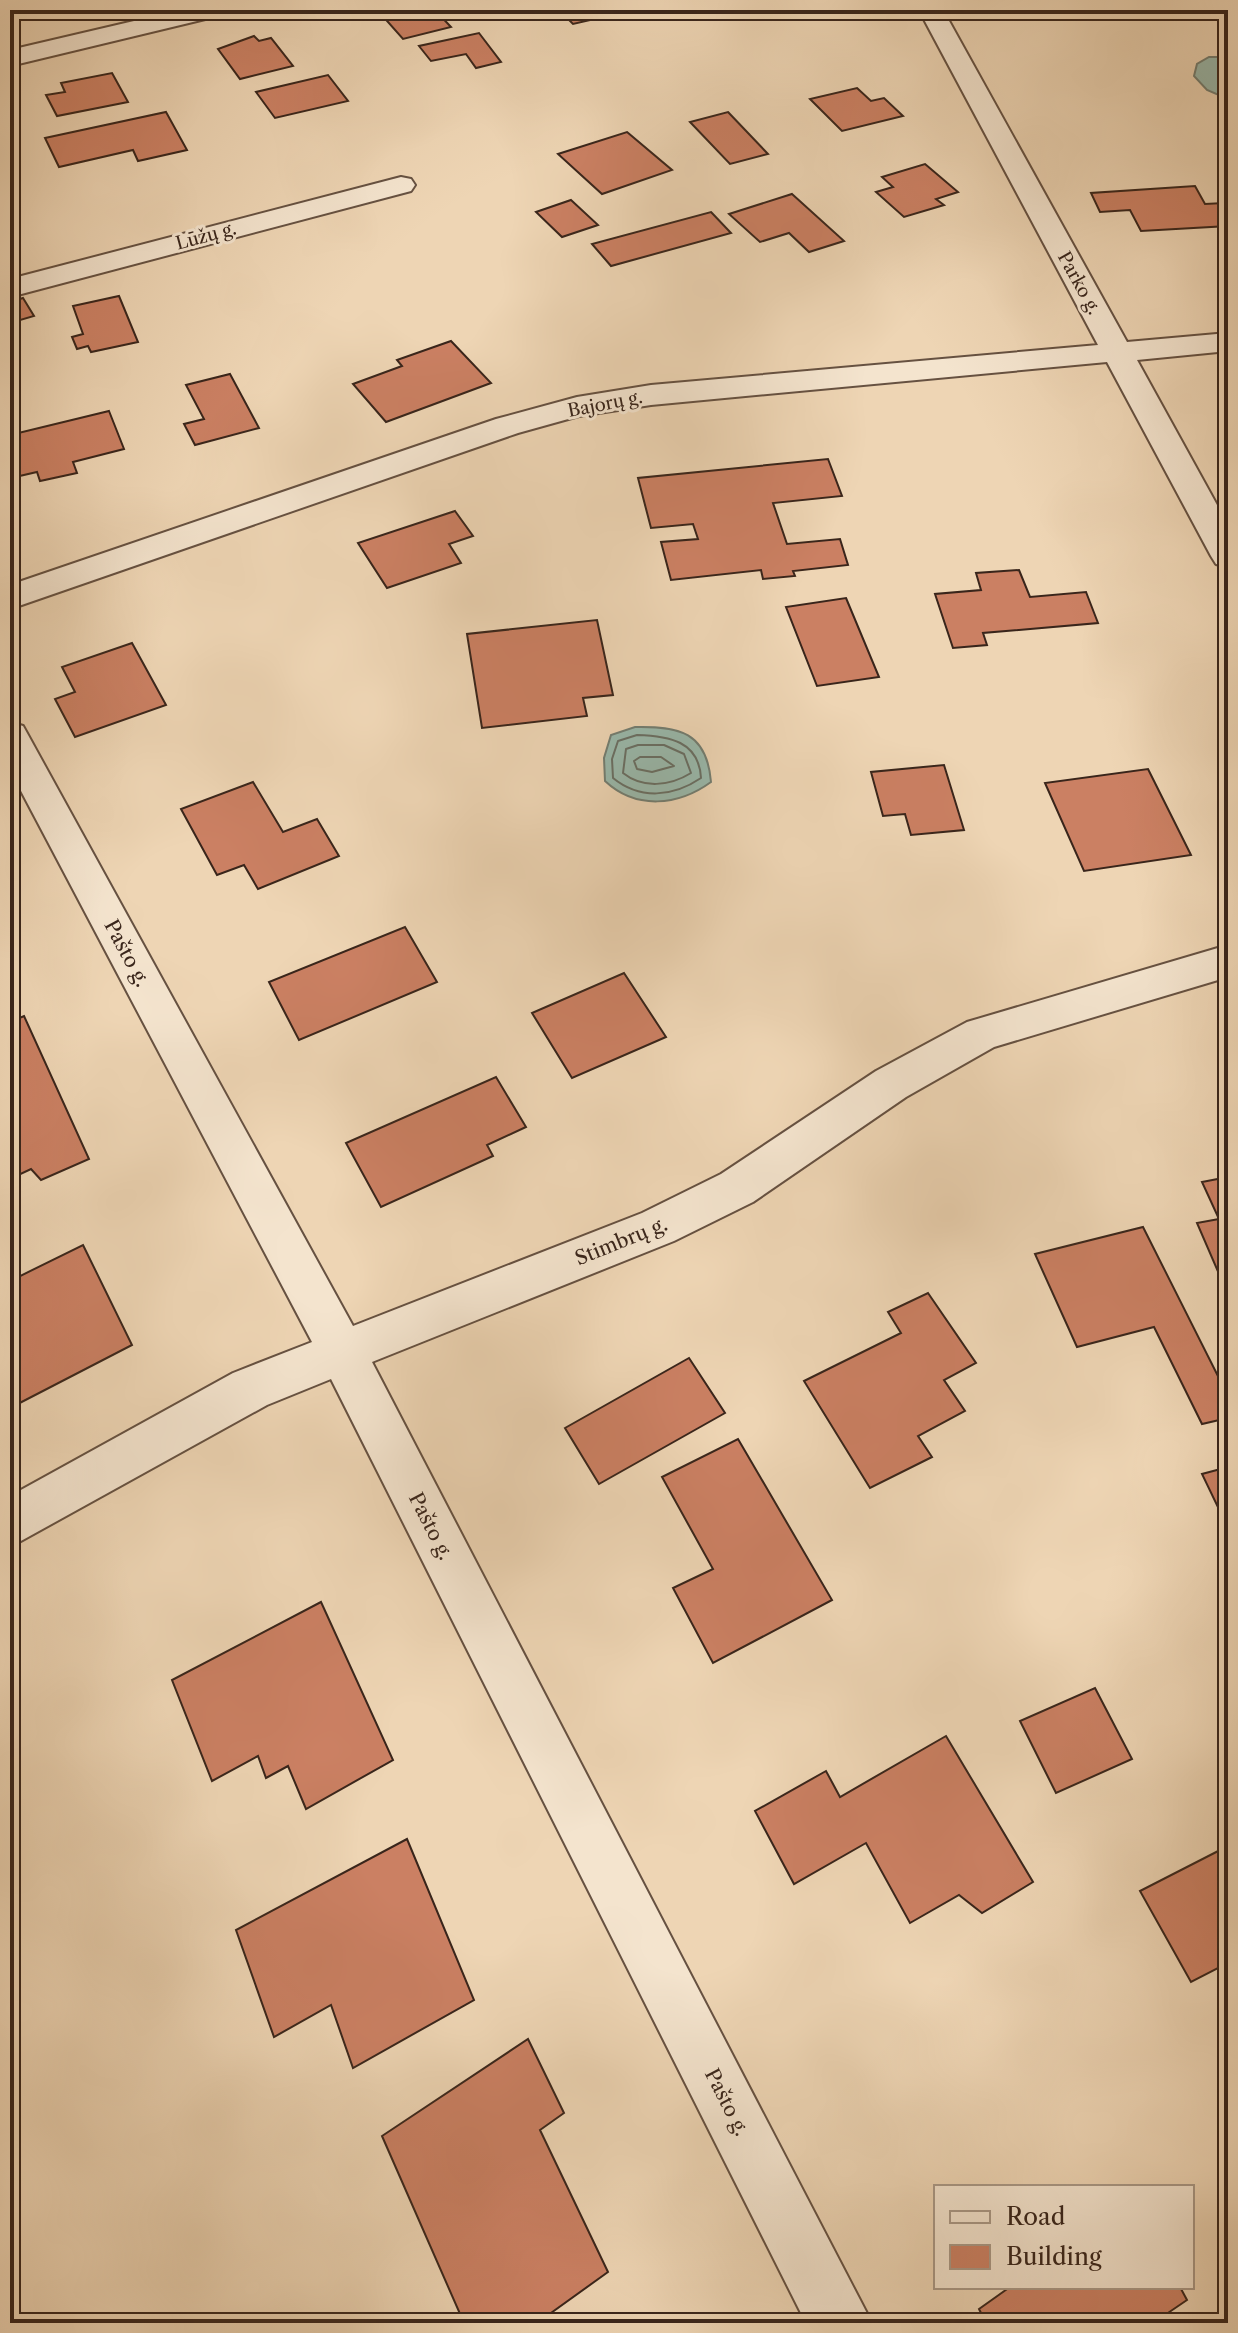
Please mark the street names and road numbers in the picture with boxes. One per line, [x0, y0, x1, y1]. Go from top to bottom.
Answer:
street label: Lūžų g. [173, 217, 239, 255]
street label: Parko g. [1053, 248, 1105, 318]
street label: Bajorų g. [566, 386, 644, 422]
street label: Pašto g. [99, 915, 155, 991]
street label: Stimbrų g. [571, 1212, 671, 1270]
street label: Pašto g. [404, 1488, 458, 1564]
street label: Pašto g. [700, 2064, 754, 2140]

